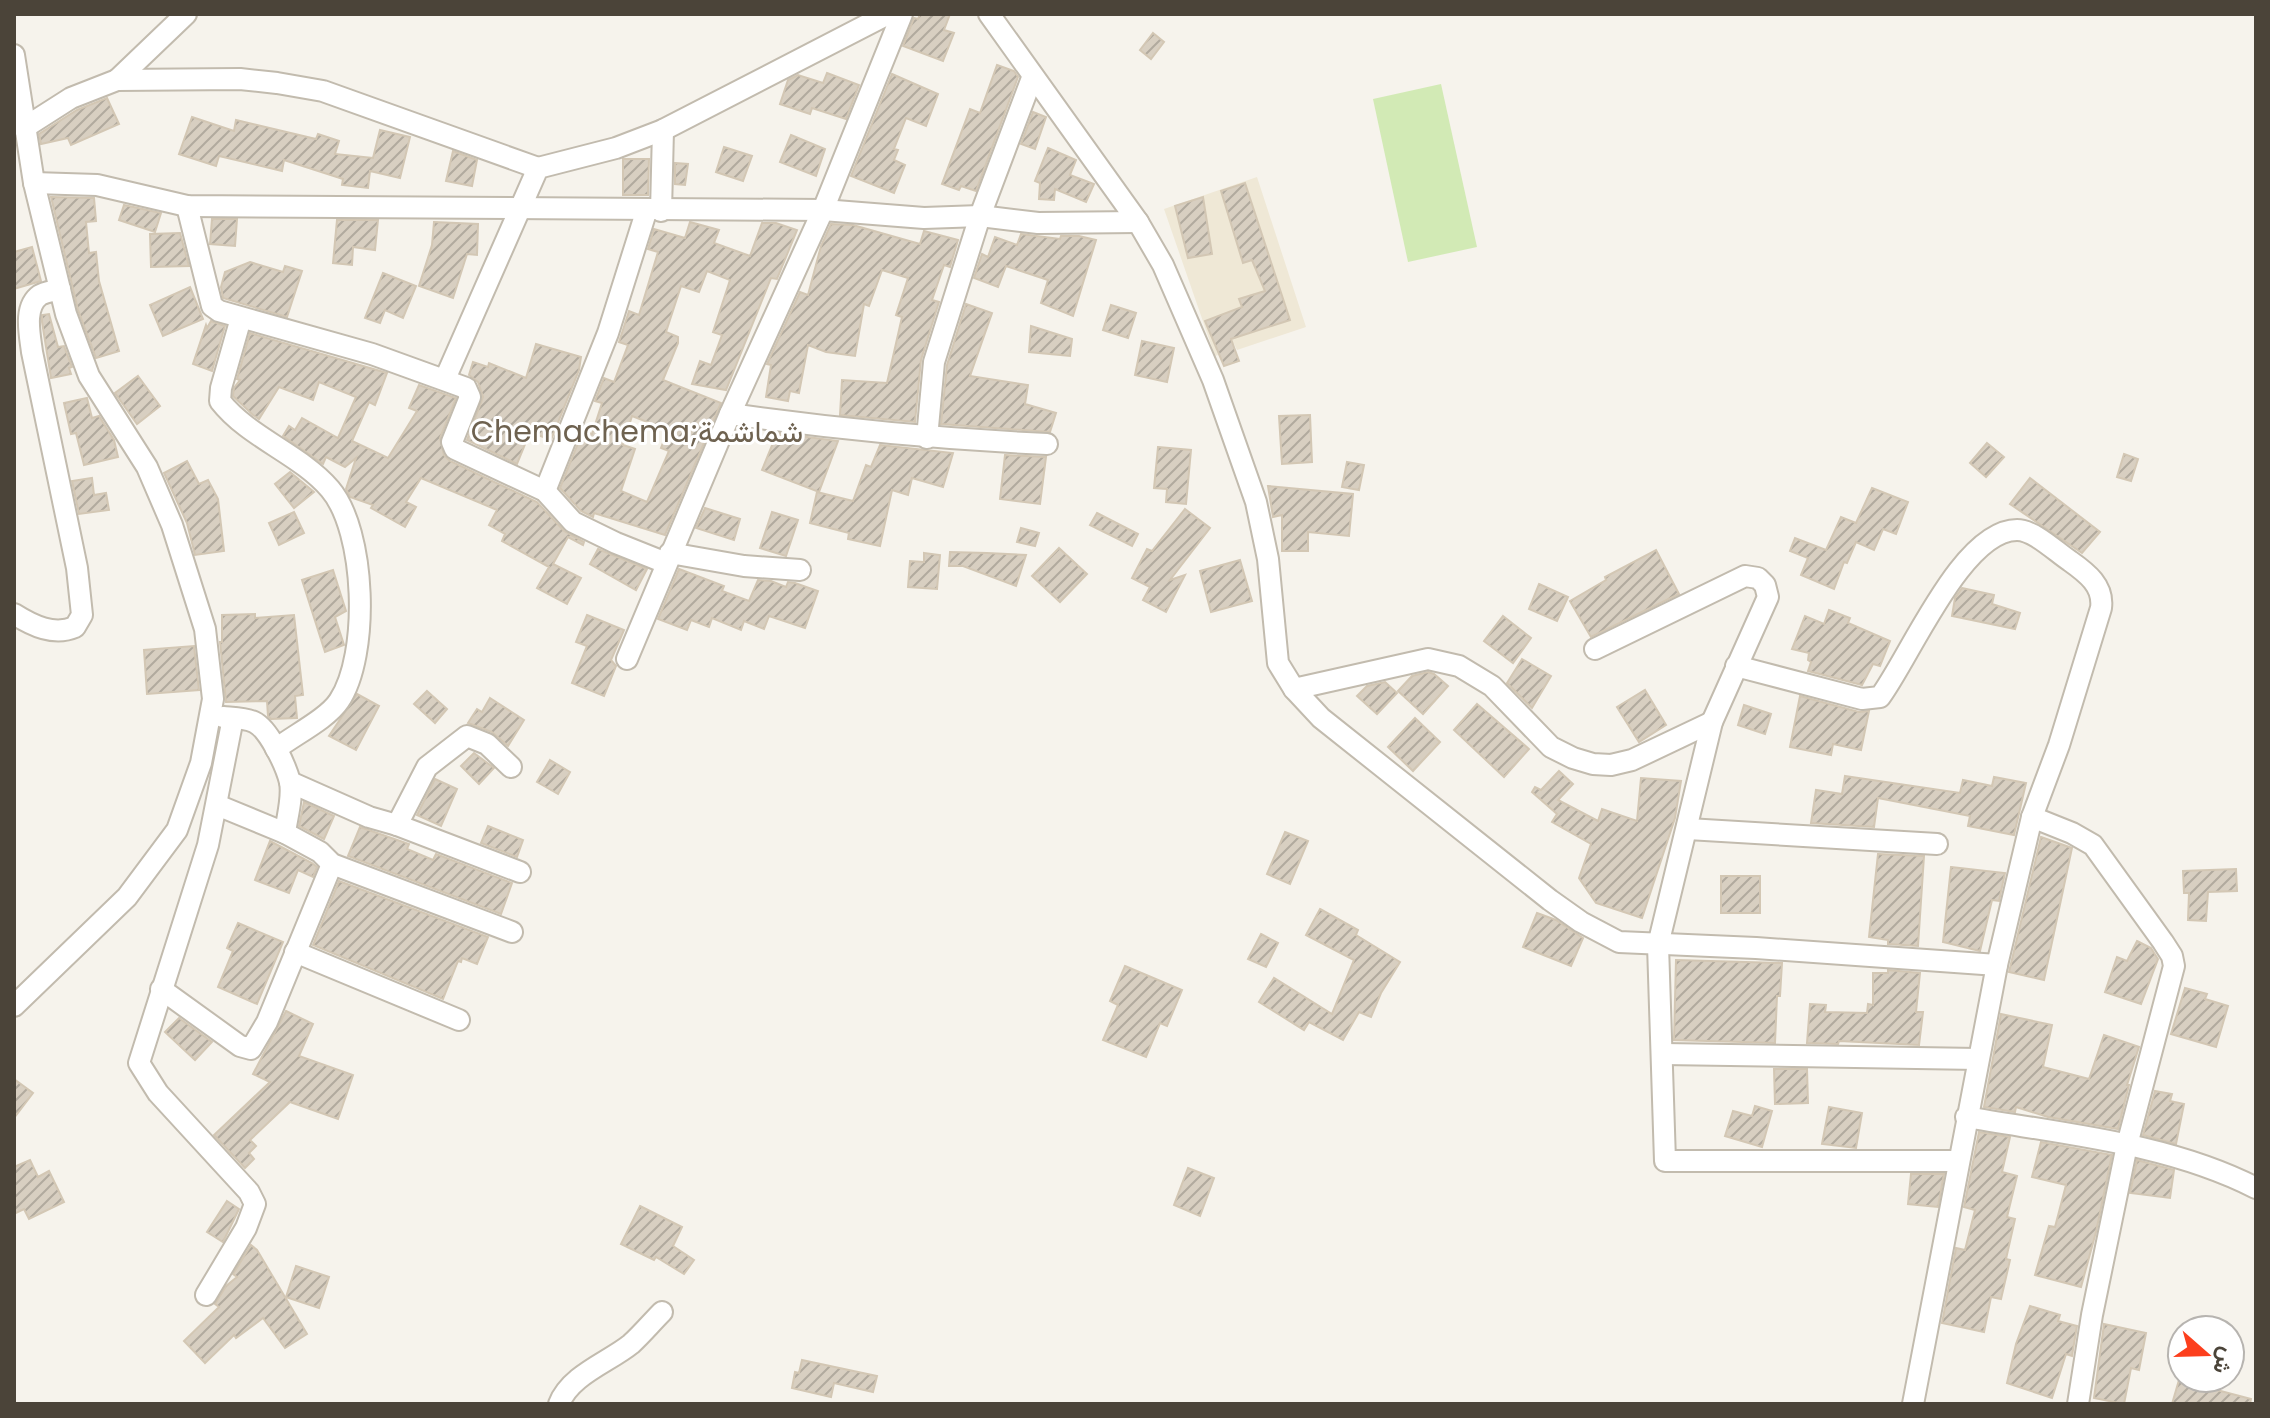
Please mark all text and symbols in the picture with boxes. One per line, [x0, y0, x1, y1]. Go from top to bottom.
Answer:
district label: Chemachema;شماشمة [471, 410, 803, 453]
north arrow [2166, 1314, 2246, 1394]
text: ش [2205, 1343, 2243, 1378]

